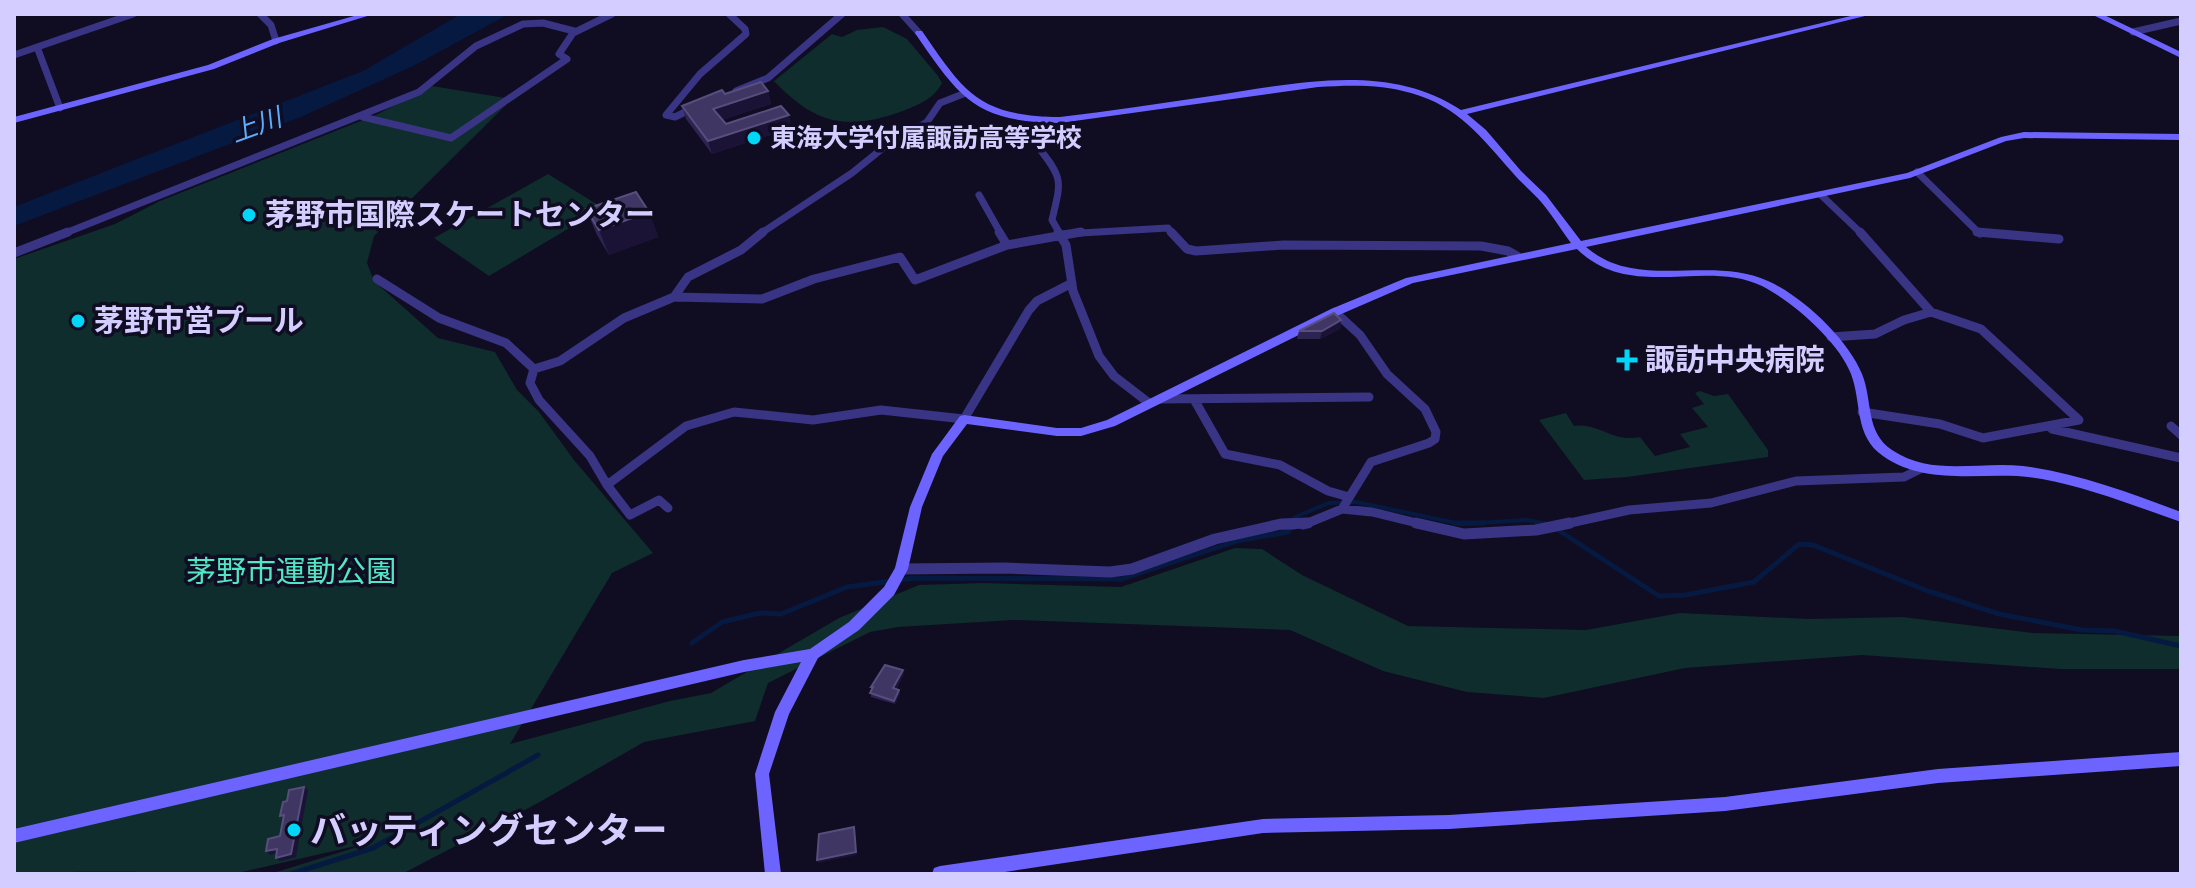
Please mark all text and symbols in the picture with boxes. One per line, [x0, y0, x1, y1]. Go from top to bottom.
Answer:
water label: 上川 [226, 99, 289, 149]
place label: 東海大学付属諏訪高等学校 [770, 121, 1082, 154]
marker: 東海大学付属諏訪高等学校 [745, 129, 763, 147]
place label: 茅野市国際スケートセンター [265, 195, 655, 233]
marker: 茅野市国際スケートセンター [240, 206, 258, 224]
place label: 茅野市営プール [94, 301, 304, 339]
marker: 茅野市営プール [69, 312, 87, 330]
place label: 諏訪中央病院 [1645, 340, 1825, 378]
marker: 諏訪中央病院 [1616, 349, 1638, 371]
park label: 茅野市運動公園 [186, 552, 396, 590]
place label: バッティングセンター [310, 807, 668, 852]
marker: バッティングセンター [285, 821, 303, 839]

